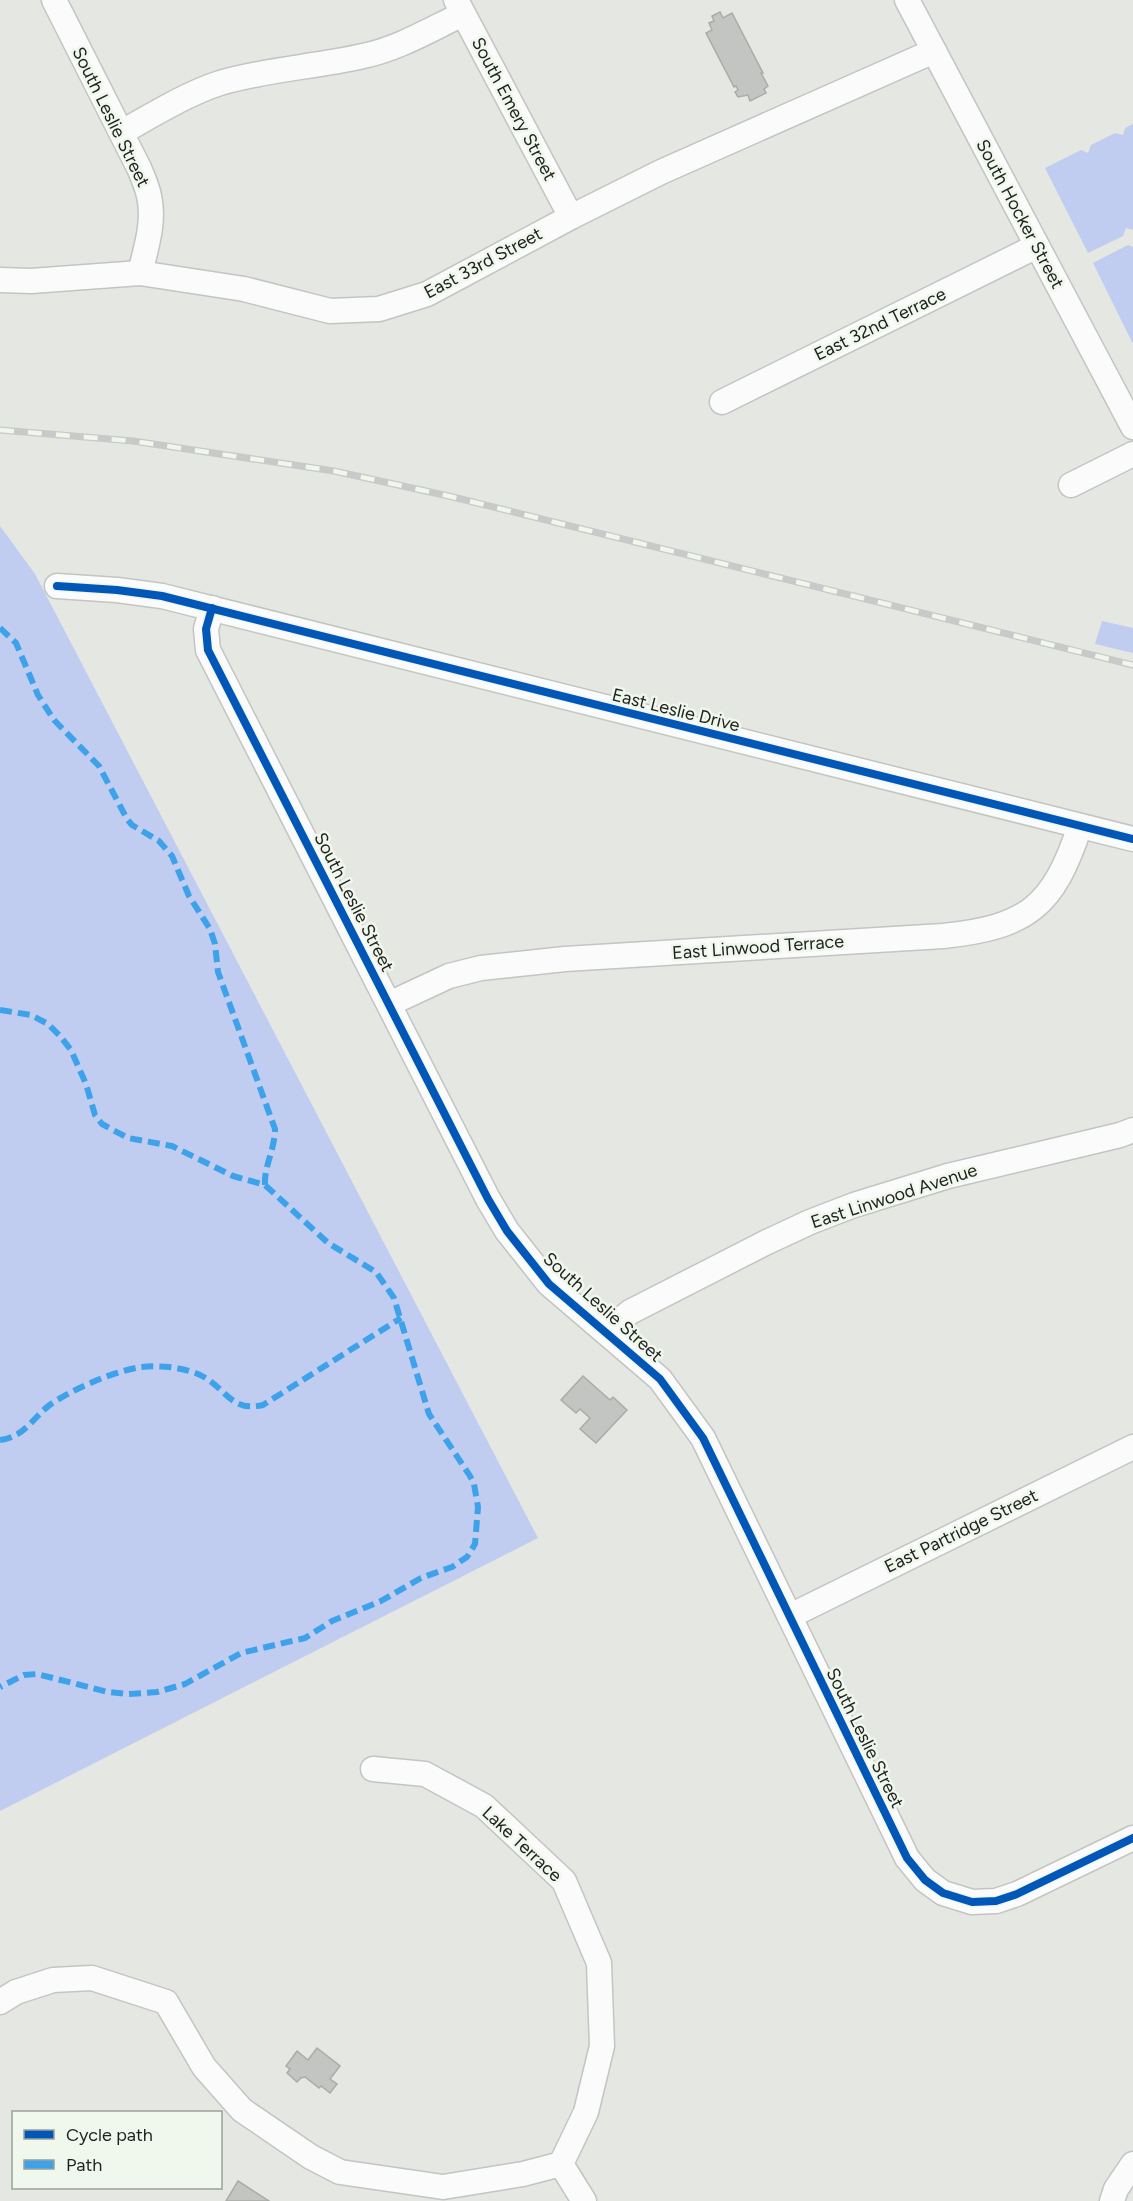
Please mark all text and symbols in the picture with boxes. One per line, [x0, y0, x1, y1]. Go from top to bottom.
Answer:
street label: South Emery Street [467, 34, 561, 185]
street label: South Leslie Street [68, 43, 155, 191]
street label: South Hocker Street [971, 136, 1069, 293]
street label: East 33rd Street [420, 223, 546, 303]
street label: East 32nd Terrace [810, 282, 950, 365]
street label: East Leslie Drive [610, 683, 742, 737]
street label: South Leslie Street [309, 829, 399, 975]
street label: East Linwood Terrace [671, 930, 845, 964]
street label: East Linwood Avenue [808, 1159, 980, 1233]
street label: South Leslie Street [539, 1248, 667, 1367]
street label: East Partridge Street [881, 1484, 1041, 1578]
street label: South Leslie Street [822, 1664, 909, 1812]
street label: Lake Terrace [478, 1802, 567, 1887]
legend [12, 2111, 222, 2189]
text: Cycle path [66, 2124, 153, 2146]
text: Path [66, 2154, 102, 2176]

